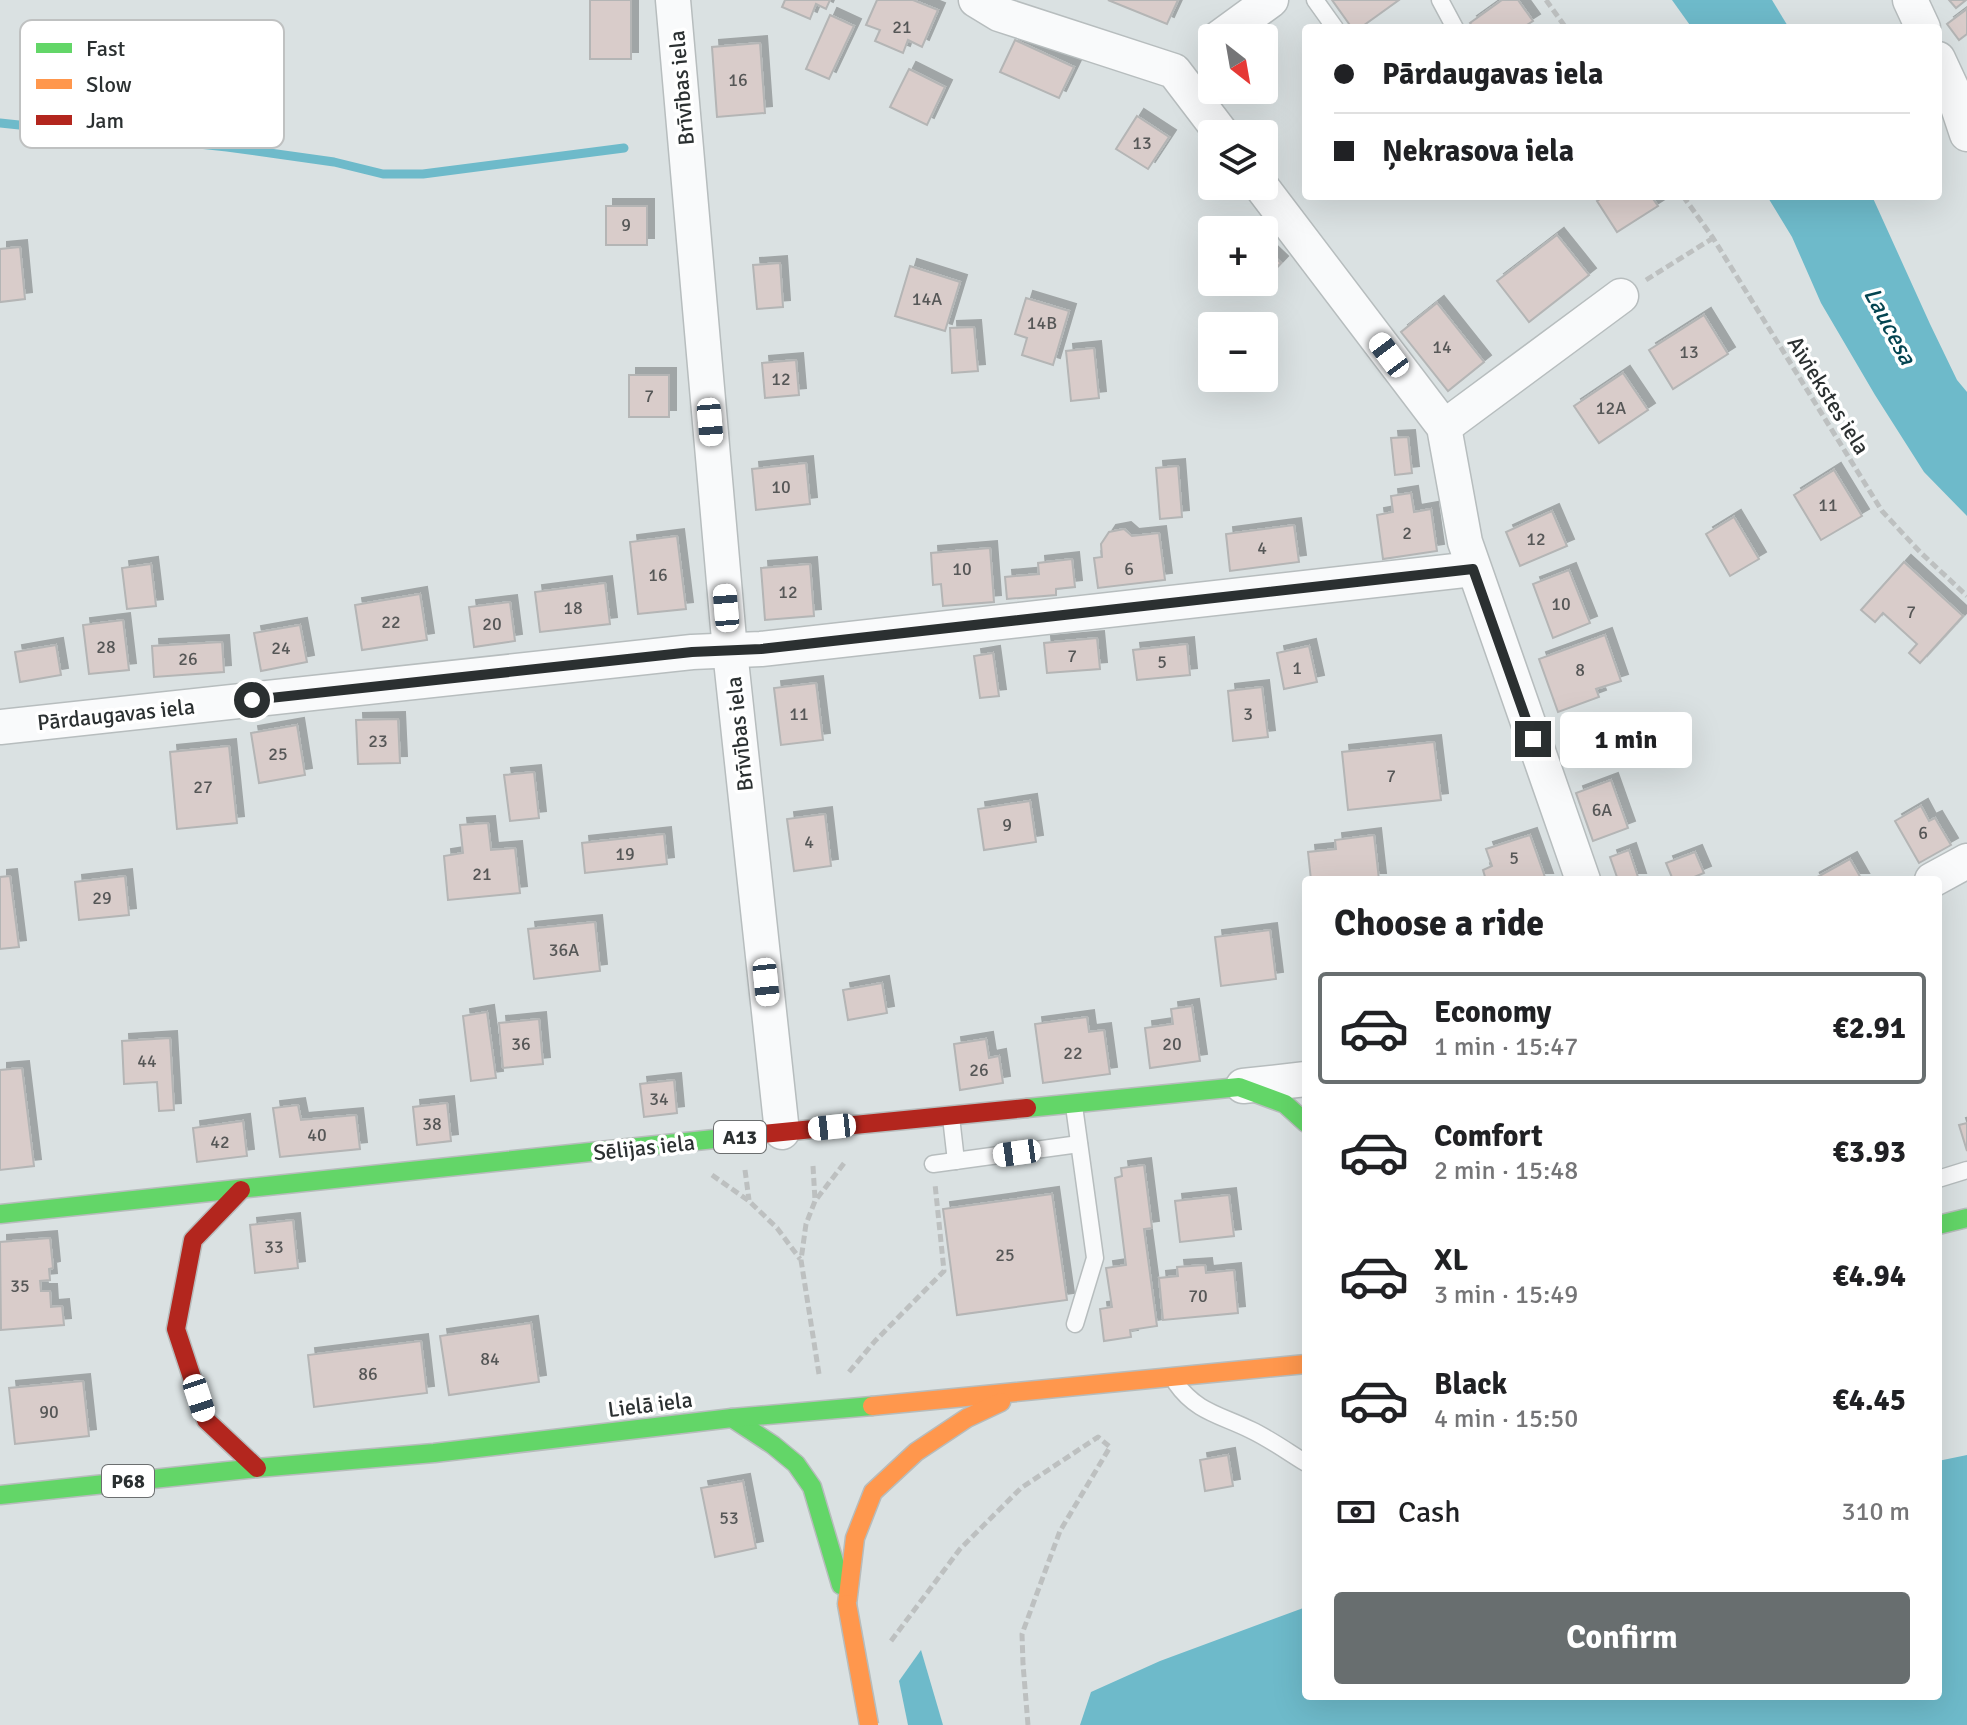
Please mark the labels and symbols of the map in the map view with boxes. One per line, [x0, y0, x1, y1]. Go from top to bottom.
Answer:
house number: 21 [892, 16, 912, 38]
legend [20, 20, 284, 148]
north arrow [1198, 24, 1278, 104]
street label: Brīvības iela [663, 29, 700, 147]
text: Fast [86, 35, 126, 62]
house number: 16 [728, 69, 748, 91]
text: Slow [86, 71, 132, 98]
text: Jam [86, 107, 124, 134]
house number: 13 [1132, 132, 1152, 154]
house number: 9 [621, 214, 631, 236]
water label: Laucesa [1857, 282, 1923, 371]
house number: 14A [912, 288, 942, 310]
house number: 14B [1027, 312, 1057, 334]
car [1365, 329, 1413, 381]
street label: Aiviekstes iela [1782, 331, 1876, 459]
house number: 14 [1432, 336, 1452, 358]
house number: 13 [1679, 341, 1699, 363]
house number: 12 [771, 368, 791, 390]
house number: 7 [644, 385, 654, 407]
car [696, 397, 724, 447]
house number: 12A [1596, 397, 1626, 419]
house number: 10 [771, 476, 791, 498]
house number: 11 [1818, 494, 1838, 516]
house number: 2 [1402, 522, 1412, 544]
house number: 12 [1526, 528, 1546, 550]
house number: 4 [1257, 537, 1267, 559]
house number: 10 [952, 558, 972, 580]
house number: 6 [1124, 558, 1134, 580]
house number: 16 [648, 564, 668, 586]
house number: 12 [778, 581, 798, 603]
car [712, 583, 740, 633]
house number: 10 [1551, 593, 1571, 615]
house number: 18 [563, 597, 583, 619]
house number: 7 [1906, 601, 1916, 623]
house number: 22 [381, 611, 401, 633]
house number: 20 [482, 613, 502, 635]
house number: 28 [96, 636, 116, 658]
house number: 24 [271, 637, 291, 659]
house number: 7 [1067, 645, 1077, 667]
house number: 26 [178, 648, 198, 670]
house number: 5 [1157, 651, 1167, 673]
house number: 1 [1292, 657, 1302, 679]
house number: 8 [1575, 659, 1585, 681]
street label: Brīvības iela [720, 675, 759, 793]
route start [234, 682, 270, 718]
street label: Pārdaugavas iela [36, 693, 196, 736]
house number: 11 [789, 703, 809, 725]
house number: 3 [1243, 703, 1253, 725]
callout: 1 min [1561, 711, 1693, 767]
route end [1515, 721, 1551, 757]
house number: 23 [368, 730, 388, 752]
house number: 25 [268, 743, 288, 765]
house number: 7 [1386, 765, 1396, 787]
house number: 27 [193, 776, 213, 798]
house number: 6A [1592, 799, 1612, 821]
house number: 9 [1002, 814, 1012, 836]
house number: 6 [1918, 822, 1928, 844]
house number: 4 [804, 831, 814, 853]
house number: 19 [615, 843, 635, 865]
house number: 5 [1509, 847, 1519, 869]
house number: 21 [472, 863, 492, 885]
house number: 29 [92, 887, 112, 909]
house number: 36A [549, 939, 579, 961]
car [752, 957, 780, 1007]
house number: 36 [511, 1033, 531, 1055]
house number: 20 [1162, 1033, 1182, 1055]
house number: 22 [1063, 1042, 1083, 1064]
house number: 44 [137, 1050, 157, 1072]
house number: 26 [969, 1059, 989, 1081]
house number: 34 [649, 1088, 669, 1110]
house number: 38 [422, 1113, 442, 1135]
car [807, 1113, 857, 1141]
road number: A13 [714, 1121, 766, 1153]
house number: 40 [307, 1124, 327, 1146]
street label: Sēlijas iela [592, 1129, 696, 1166]
house number: 42 [210, 1131, 230, 1153]
car [992, 1138, 1042, 1168]
house number: 33 [264, 1236, 284, 1258]
house number: 25 [995, 1244, 1015, 1266]
house number: 35 [10, 1275, 30, 1297]
house number: 70 [1188, 1285, 1208, 1307]
house number: 84 [480, 1348, 500, 1370]
house number: 86 [358, 1363, 378, 1385]
car [180, 1371, 218, 1425]
street label: Lielā iela [606, 1386, 694, 1423]
house number: 90 [39, 1401, 59, 1423]
road number: P68 [102, 1465, 154, 1497]
house number: 53 [719, 1507, 739, 1529]

